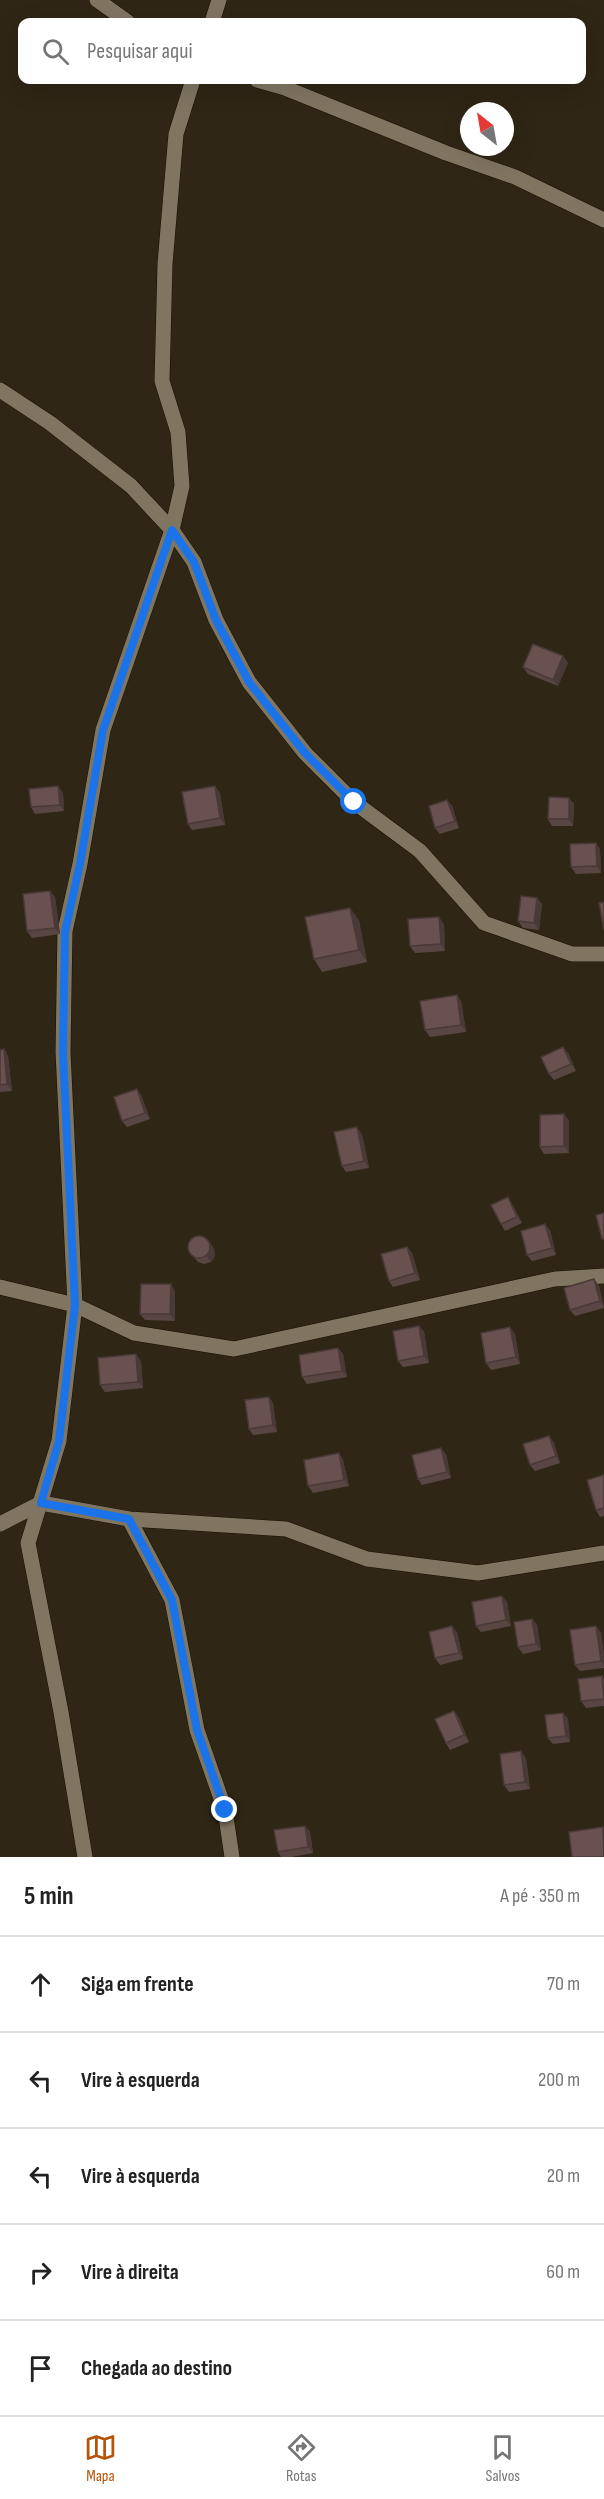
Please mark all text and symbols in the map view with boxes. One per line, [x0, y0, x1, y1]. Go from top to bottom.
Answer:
search box [18, 18, 586, 84]
icon: search [39, 35, 72, 68]
text: Pesquisar aqui [87, 38, 192, 65]
north arrow [460, 102, 514, 156]
route start [340, 788, 366, 814]
route end [211, 1796, 237, 1822]
text: 5 min [24, 1881, 74, 1912]
text: A pé · 350 m [500, 1884, 580, 1908]
icon: ahead [24, 1968, 57, 2001]
text: Siga em frente [81, 1971, 194, 1998]
text: 70 m [547, 1972, 580, 1996]
icon: left [24, 2064, 57, 2097]
text: Vire à esquerda [81, 2067, 200, 2094]
text: 200 m [538, 2068, 580, 2092]
icon: left [24, 2160, 57, 2193]
text: Vire à esquerda [81, 2163, 200, 2190]
text: 20 m [547, 2164, 580, 2188]
icon: right [24, 2256, 57, 2289]
text: Vire à direita [81, 2259, 179, 2286]
text: 60 m [546, 2260, 580, 2284]
icon: arrive [24, 2352, 57, 2385]
text: Chegada ao destino [81, 2355, 232, 2382]
tab: Mapa [84, 2431, 117, 2486]
tab: Rotas [285, 2431, 318, 2486]
tab: Salvos [486, 2431, 520, 2486]

